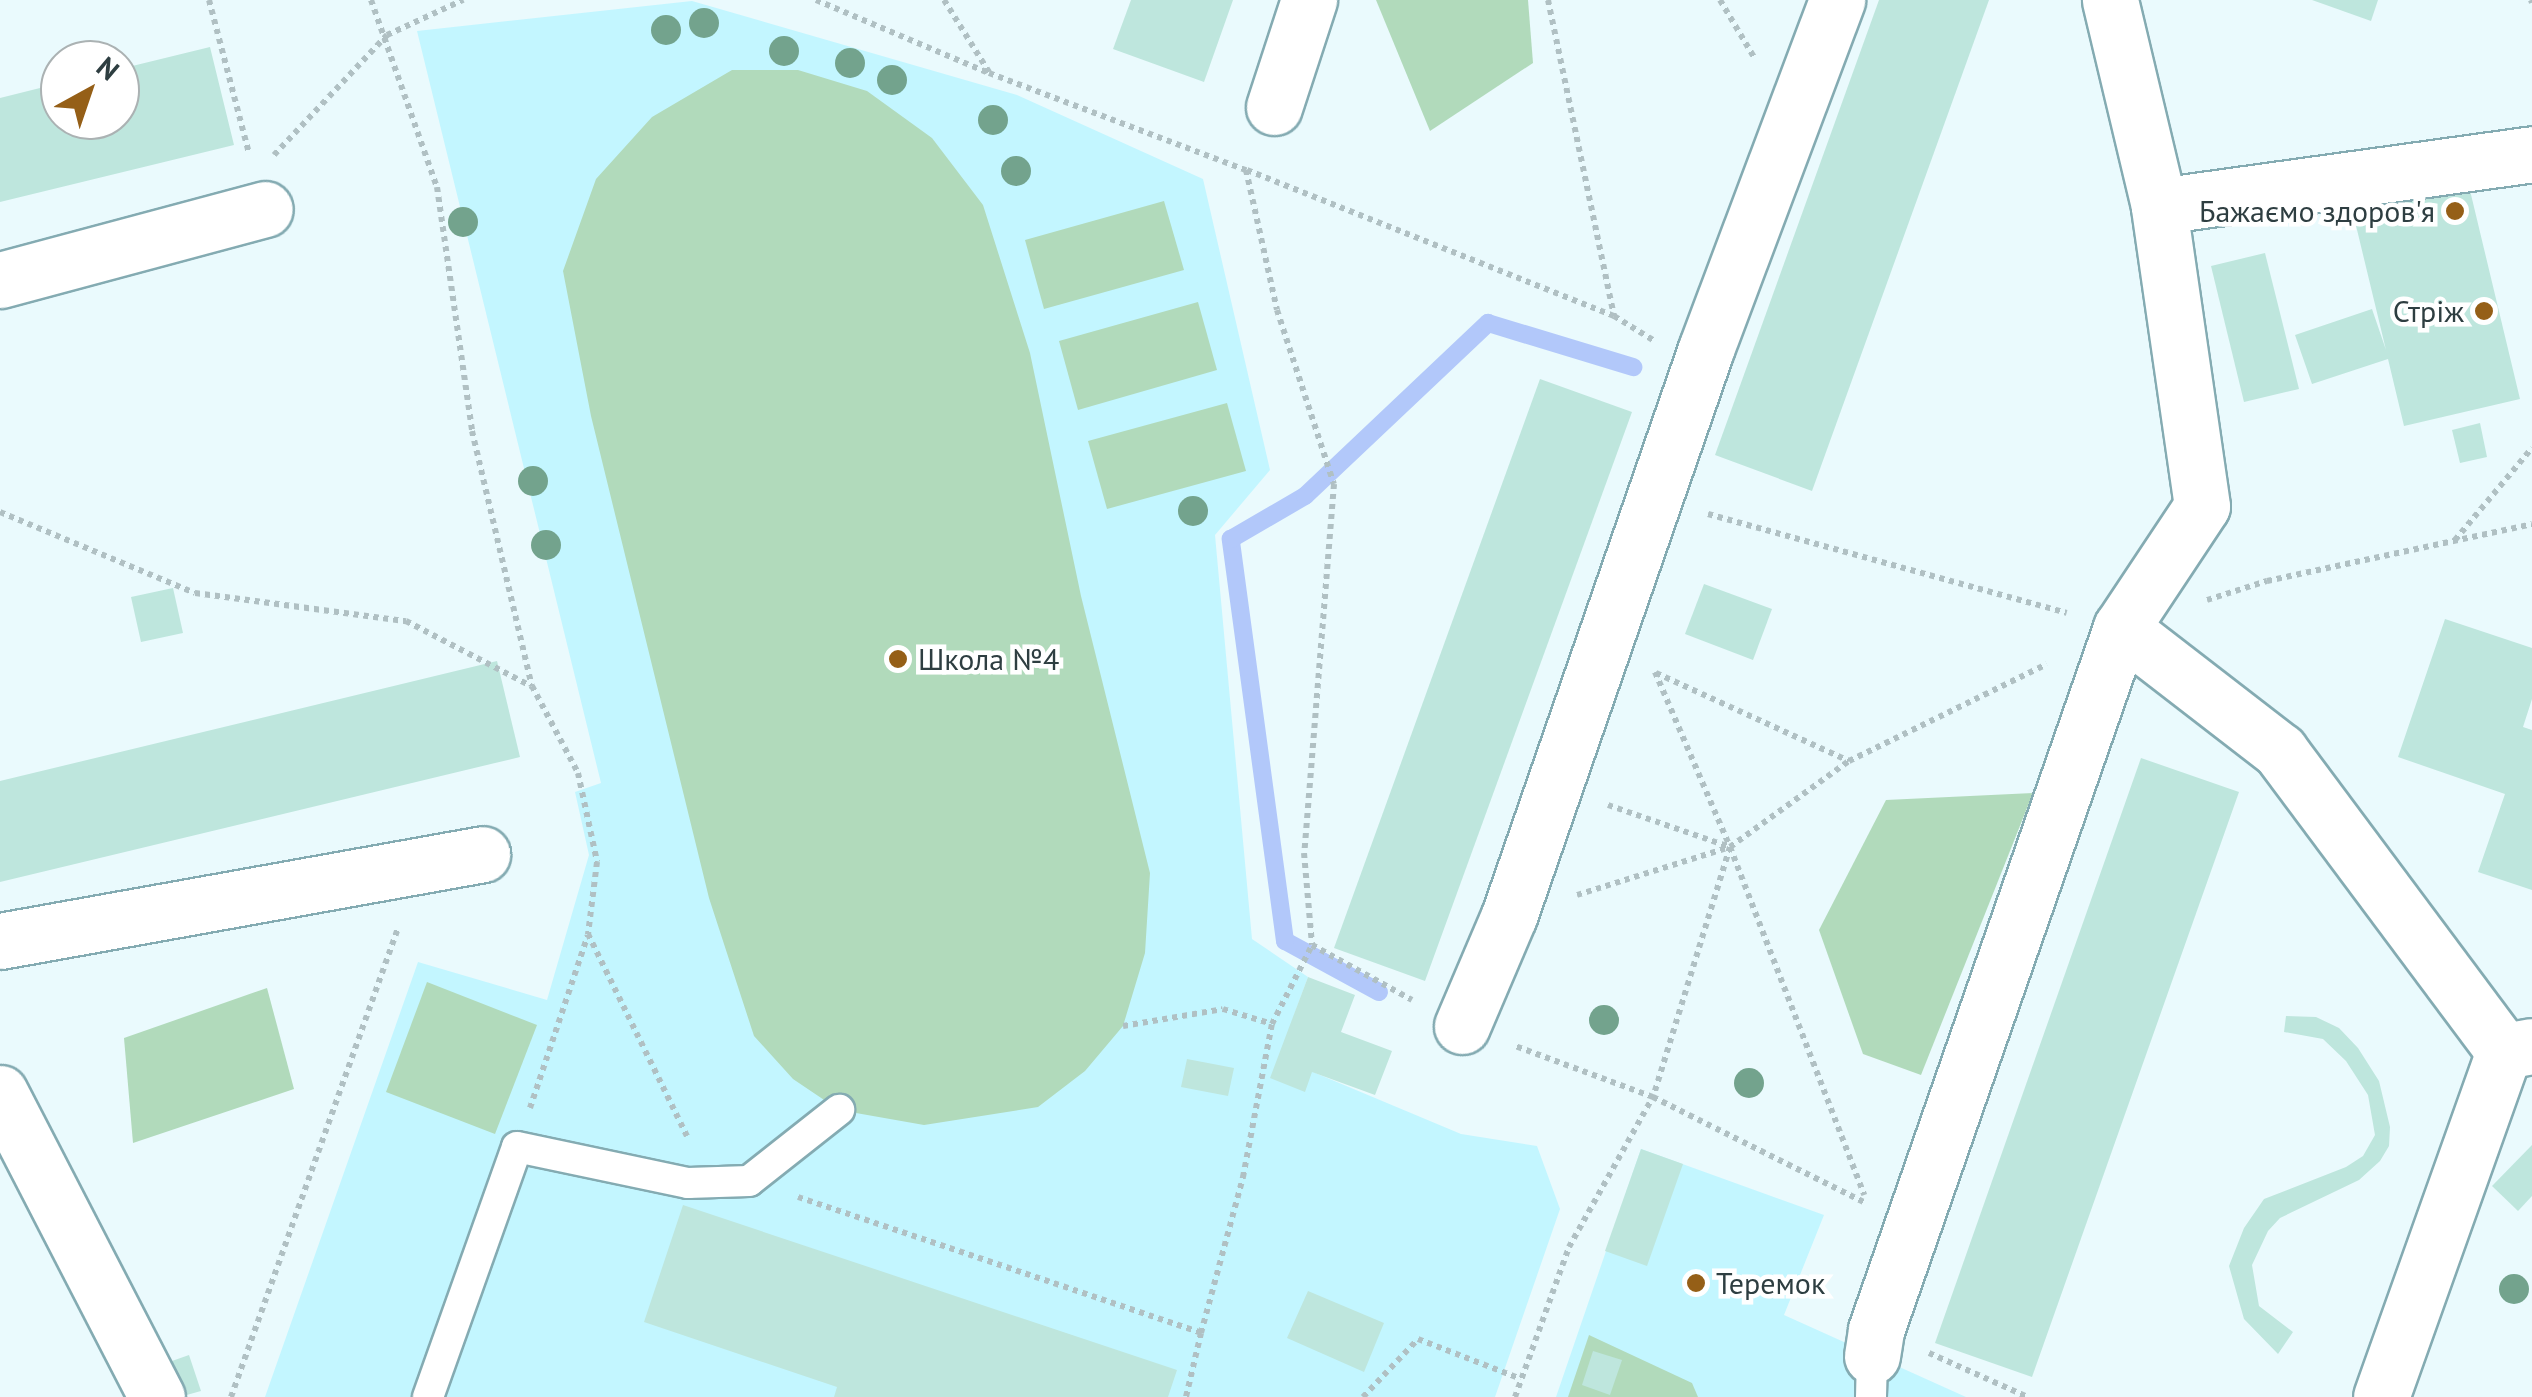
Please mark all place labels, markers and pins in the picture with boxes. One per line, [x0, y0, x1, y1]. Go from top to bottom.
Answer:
place label: Бажаємо здоров'я [2199, 193, 2435, 229]
marker: Бажаємо здоров'я [2444, 200, 2466, 222]
place label: Стріж [2393, 293, 2464, 329]
marker: Стріж [2473, 300, 2495, 322]
place label: Школа №4 [918, 641, 1059, 677]
marker: Школа №4 [887, 648, 909, 670]
place label: Теремок [1716, 1265, 1825, 1301]
marker: Теремок [1685, 1272, 1707, 1294]

